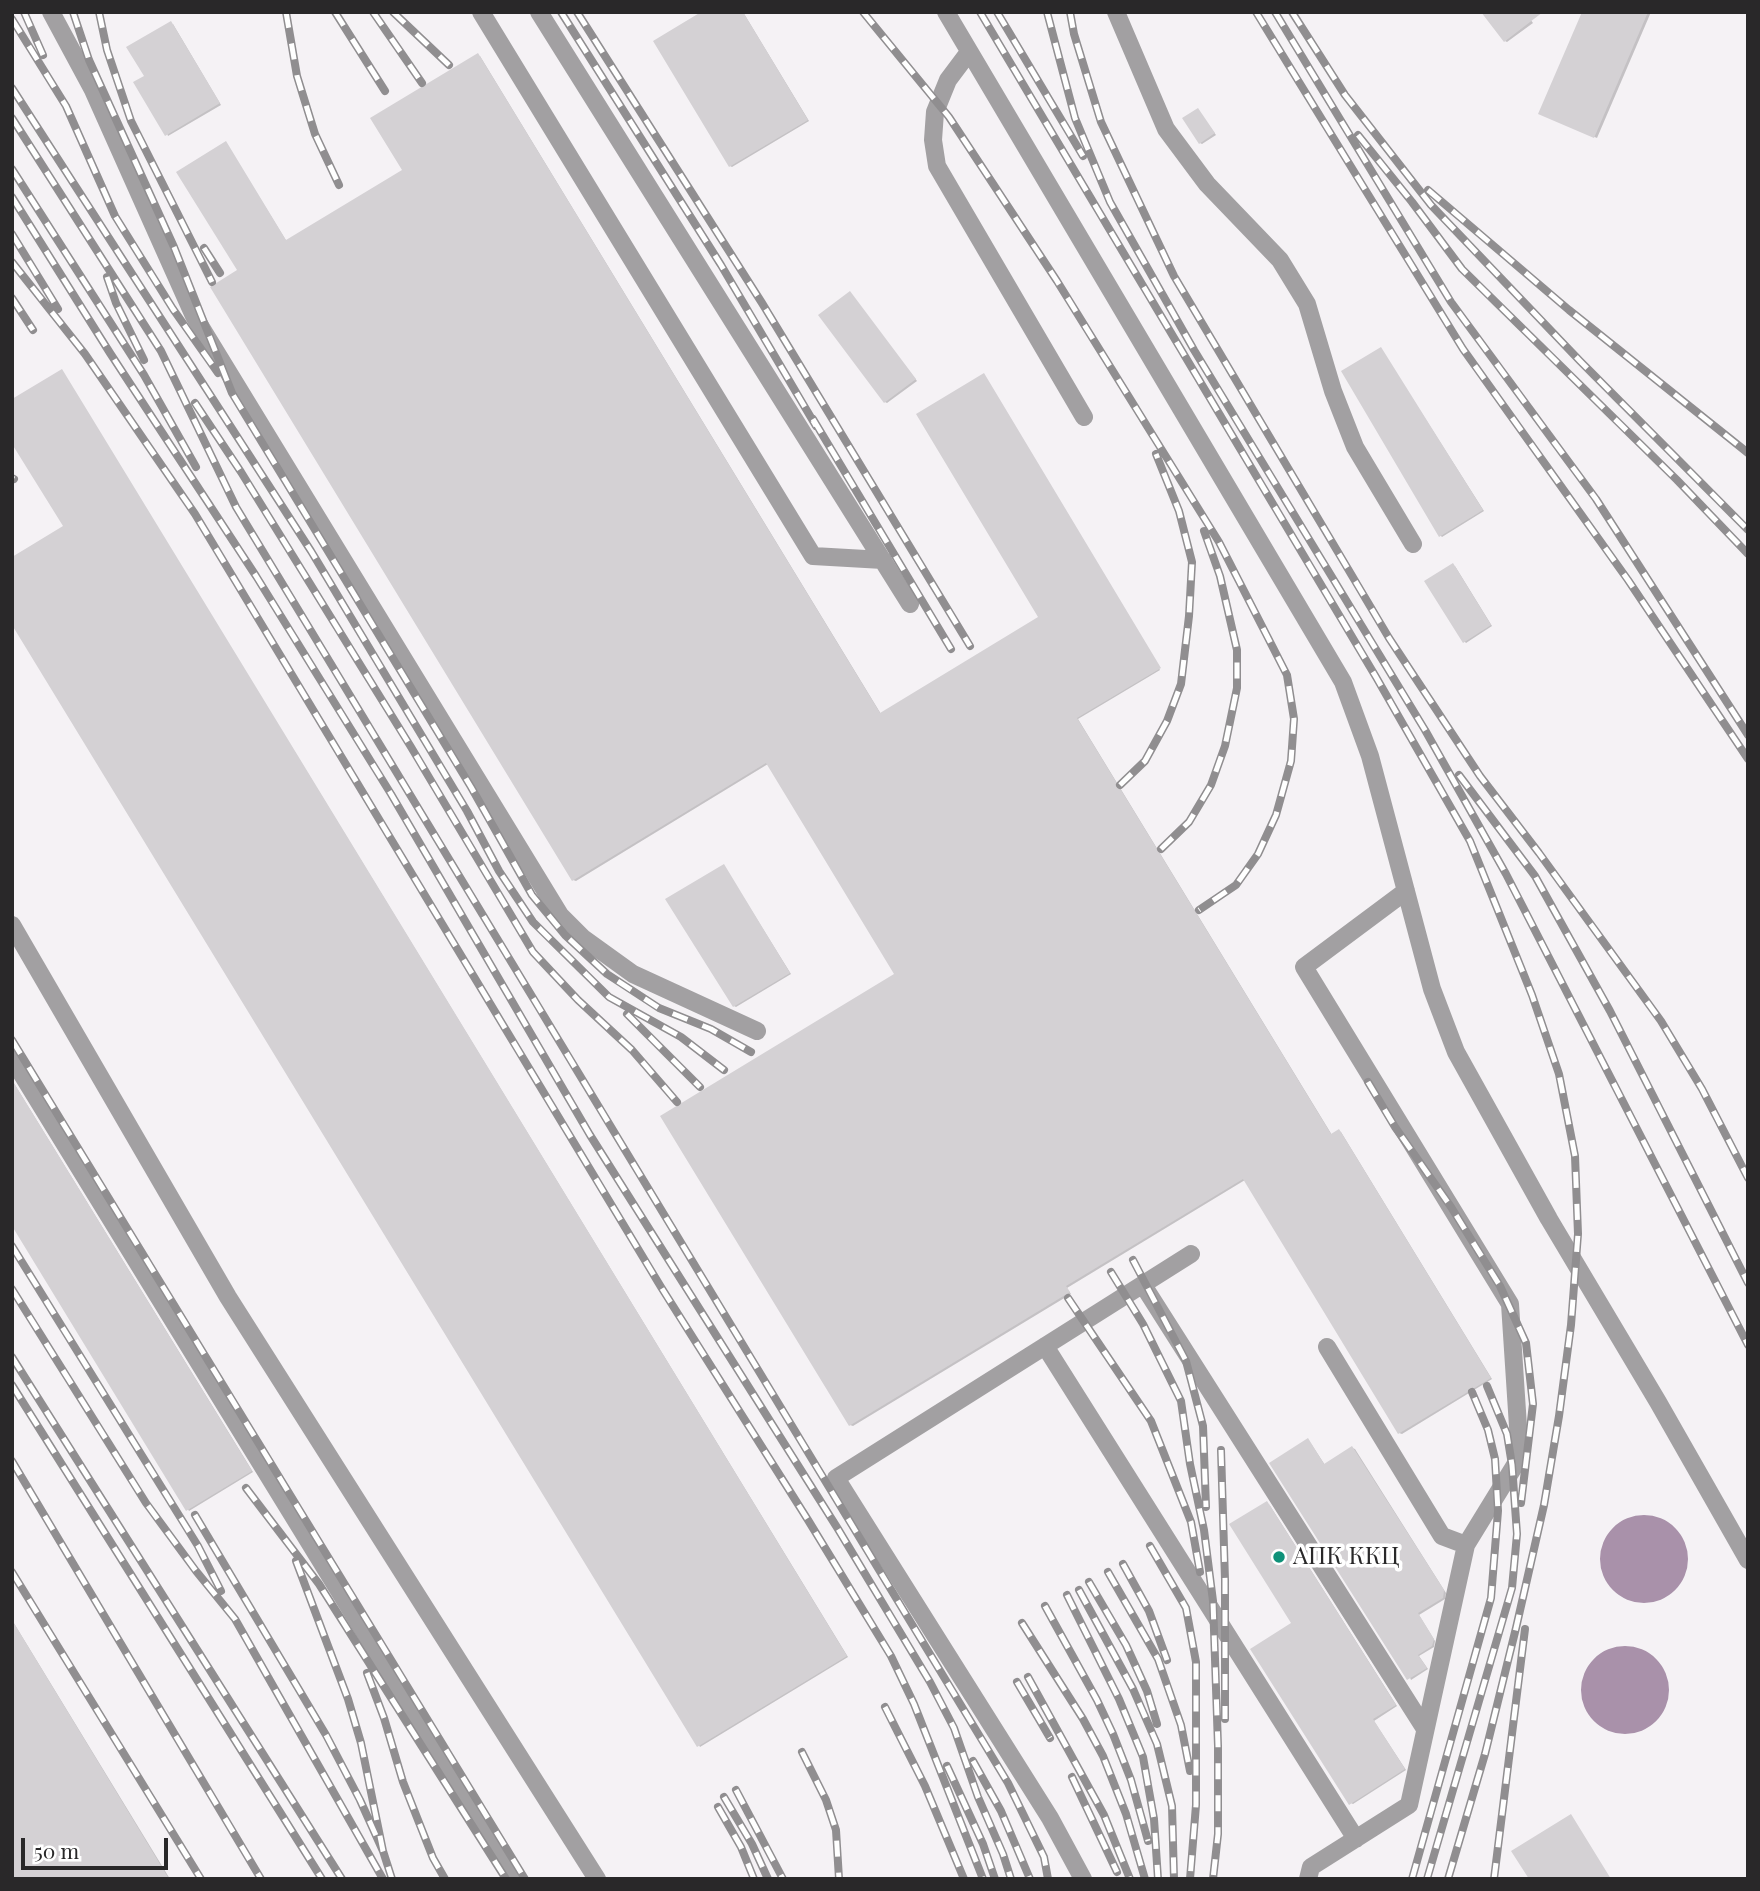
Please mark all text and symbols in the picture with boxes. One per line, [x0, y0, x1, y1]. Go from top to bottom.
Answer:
place label: АПК ККЦ [1293, 1543, 1399, 1571]
marker: АПК ККЦ [1271, 1549, 1287, 1565]
scale bar [24, 1825, 172, 1869]
text: 50 m [34, 1836, 79, 1864]

